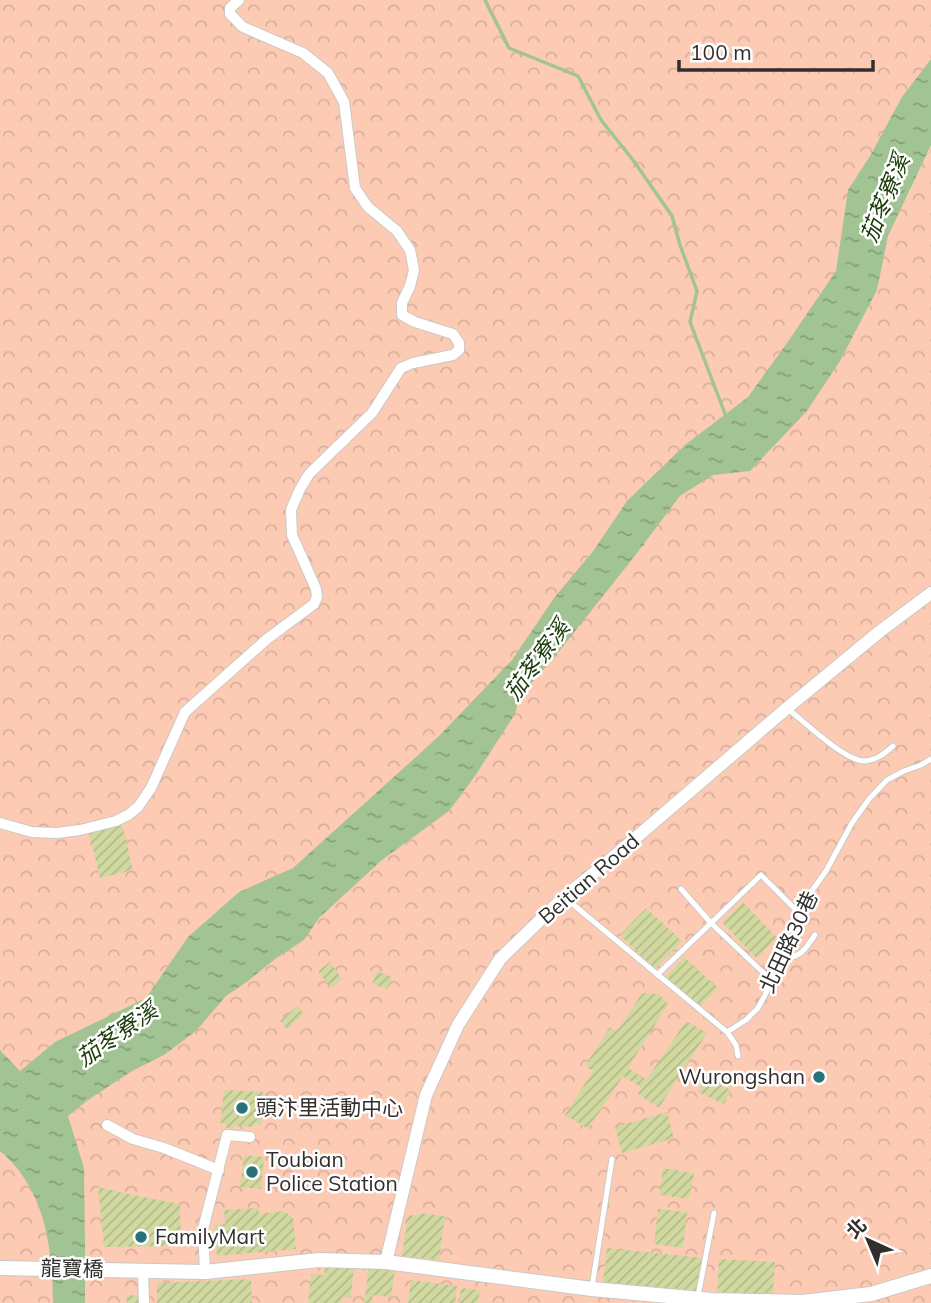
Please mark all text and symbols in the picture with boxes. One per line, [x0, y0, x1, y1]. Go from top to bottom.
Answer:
scale bar [679, 28, 873, 72]
text: 100 m [690, 39, 752, 65]
water label: 茄苳寮溪 [854, 147, 916, 246]
water label: 茄苳寮溪 [498, 612, 577, 705]
street label: Beitian Road [533, 827, 644, 929]
street label: 北田路30巷 [753, 887, 823, 997]
water label: 茄苳寮溪 [71, 994, 165, 1072]
place label: Wurongshan [679, 1063, 805, 1089]
marker: Wurongshan [811, 1069, 827, 1085]
place label: 頭汴里活動中心 [256, 1094, 403, 1120]
marker: 頭汴里活動中心 [234, 1100, 250, 1116]
place label: Toubian Police Station [266, 1146, 398, 1196]
marker: Toubian Police Station [244, 1164, 260, 1180]
north arrow [833, 1205, 903, 1275]
text: 北 [841, 1213, 871, 1243]
place label: FamilyMart [155, 1223, 265, 1249]
marker: FamilyMart [133, 1229, 149, 1245]
street label: 龍寶橋 [40, 1254, 104, 1282]

